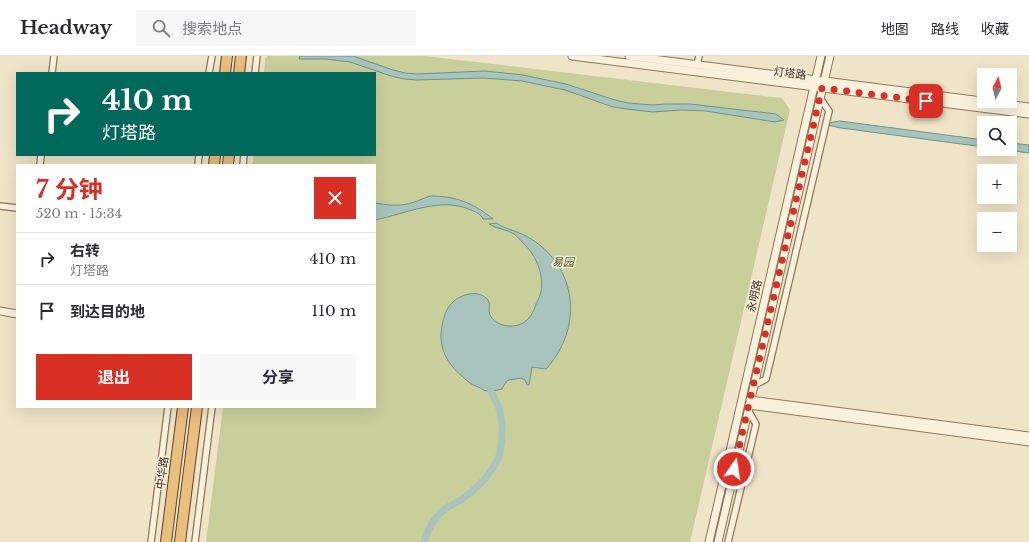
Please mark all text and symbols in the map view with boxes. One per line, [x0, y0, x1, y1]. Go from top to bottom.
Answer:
search box [136, 10, 416, 46]
text: Headway [20, 16, 112, 39]
icon: search [150, 17, 172, 39]
text: 搜索地点 [182, 19, 242, 38]
text: 地图 [881, 20, 909, 38]
text: 路线 [931, 20, 959, 38]
text: 收藏 [981, 20, 1009, 38]
street label: 灯塔路 [773, 64, 807, 82]
north arrow [977, 68, 1017, 108]
map controls [977, 68, 1017, 252]
text: 410 m [102, 83, 192, 118]
pin [909, 84, 943, 118]
icon: right [36, 88, 88, 140]
icon: arrive [915, 90, 937, 112]
button: search [977, 116, 1017, 156]
text: 灯塔路 [102, 122, 156, 144]
button: + [977, 164, 1017, 204]
text: 7 分钟 [36, 175, 103, 204]
button: close [314, 177, 356, 219]
text: 520 m · 15:34 [36, 205, 122, 222]
button: − [977, 212, 1017, 252]
text: 右转 [70, 241, 100, 260]
icon: right [36, 248, 58, 270]
text: 410 m [309, 249, 356, 268]
park label: 易园 [552, 255, 576, 269]
text: 灯塔路 [70, 262, 109, 279]
street label: 永明路 [743, 278, 765, 314]
icon: arrive [36, 300, 58, 322]
text: 110 m [312, 301, 356, 320]
text: 到达目的地 [70, 302, 145, 321]
button: 退出 [36, 354, 192, 400]
button: 分享 [200, 354, 356, 400]
position arrow [713, 448, 755, 490]
street label: 中华路 [153, 456, 171, 490]

